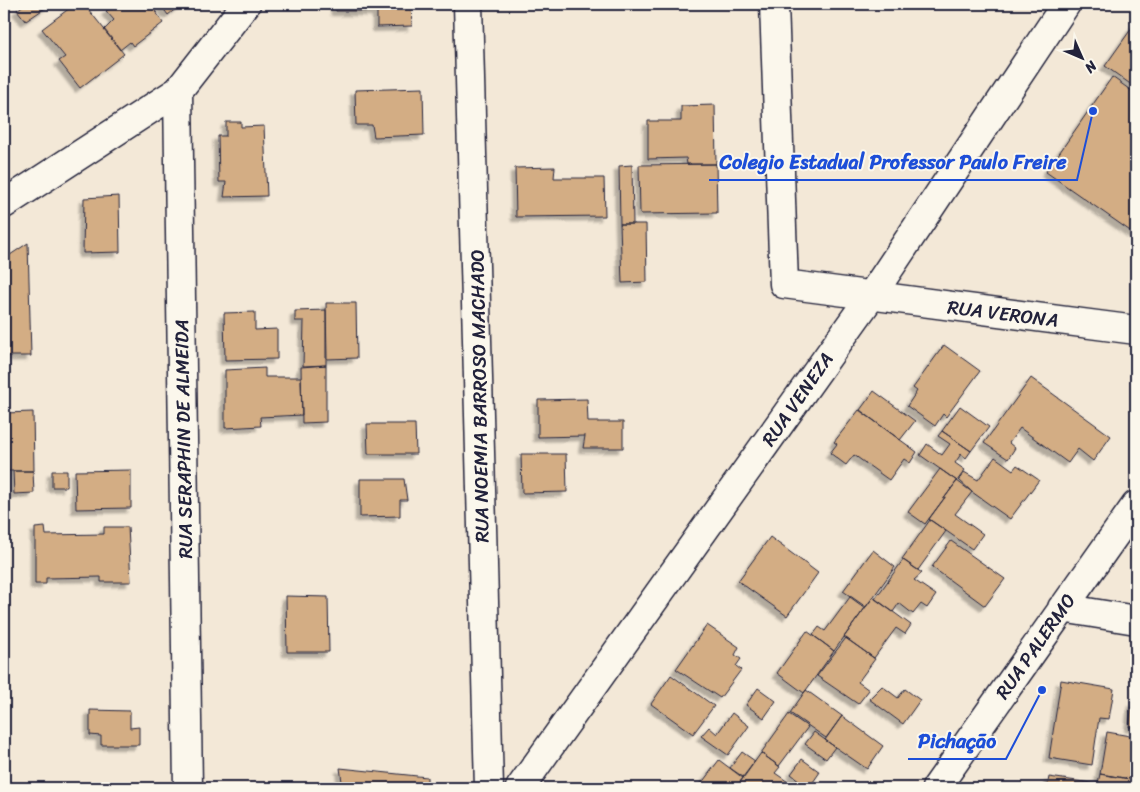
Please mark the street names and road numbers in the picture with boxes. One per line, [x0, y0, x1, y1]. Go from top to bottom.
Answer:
street label: RUA NOEMIA BARROSO MACHADO [460, 249, 499, 543]
street label: RUA VERONA [946, 290, 1060, 337]
street label: RUA SERAPHIN DE ALMEIDA [165, 319, 202, 559]
street label: RUA VENEZA [753, 345, 842, 453]
street label: RUA PALERMO [987, 586, 1084, 706]

